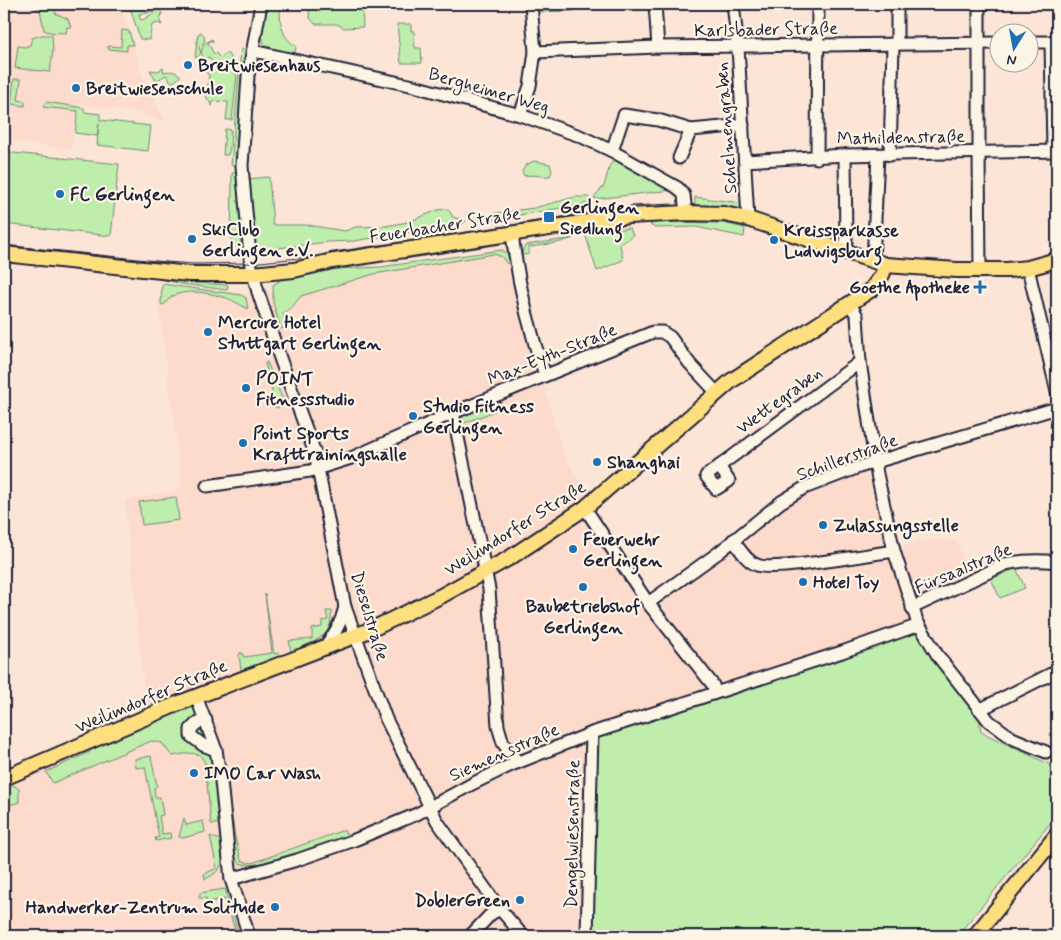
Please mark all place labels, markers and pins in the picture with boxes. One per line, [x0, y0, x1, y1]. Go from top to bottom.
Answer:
place label: Breitwiesenhaus [198, 54, 320, 78]
marker: Breitwiesenhaus [182, 59, 194, 71]
place label: Breitwiesenschule [86, 77, 223, 101]
marker: Breitwiesenschule [70, 82, 82, 94]
place label: FC Gerlingen [70, 183, 176, 209]
marker: FC Gerlingen [54, 188, 66, 200]
place label: Gerlingen Siedlung [560, 196, 640, 243]
marker: Gerlingen Siedlung [542, 210, 556, 224]
place label: SkiClub Gerlingen e.V. [202, 218, 314, 265]
place label: Kreissparkasse Ludwigsburg [784, 219, 899, 266]
marker: SkiClub Gerlingen e.V. [186, 233, 198, 245]
marker: Kreissparkasse Ludwigsburg [768, 234, 780, 246]
place label: Goethe Apotheke [849, 276, 970, 301]
marker: Goethe Apotheke [974, 281, 986, 293]
place label: Mercure Hotel Stuttgart Gerlingen [218, 311, 382, 358]
marker: Mercure Hotel Stuttgart Gerlingen [202, 326, 214, 338]
place label: POINT Fitnessstudio [256, 367, 354, 412]
marker: POINT Fitnessstudio [240, 382, 252, 394]
place label: Studio Fitness Gerlingen [423, 395, 534, 442]
marker: Studio Fitness Gerlingen [407, 410, 419, 422]
place label: Point Sports Krafttrainingshalle [253, 422, 407, 467]
marker: Point Sports Krafttrainingshalle [237, 437, 249, 449]
place label: Shanghai [607, 451, 680, 475]
marker: Shanghai [591, 456, 603, 468]
place label: Zulassungsstelle [833, 514, 959, 540]
marker: Zulassungsstelle [817, 519, 829, 531]
place label: Feuerwehr Gerlingen [583, 528, 663, 575]
marker: Feuerwehr Gerlingen [567, 543, 579, 555]
place label: Hotel Toy [813, 571, 879, 595]
marker: Hotel Toy [797, 576, 809, 588]
marker: Baubetriebshof Gerlingen [577, 581, 589, 593]
place label: Baubetriebshof Gerlingen [526, 595, 641, 642]
place label: IMO Car Wash [204, 762, 321, 786]
marker: IMO Car Wash [188, 767, 200, 779]
place label: DoblerGreen [414, 889, 510, 913]
marker: DoblerGreen [514, 894, 526, 906]
place label: Handwerker-Zentrum Solitude [26, 896, 265, 920]
marker: Handwerker-Zentrum Solitude [269, 901, 281, 913]

